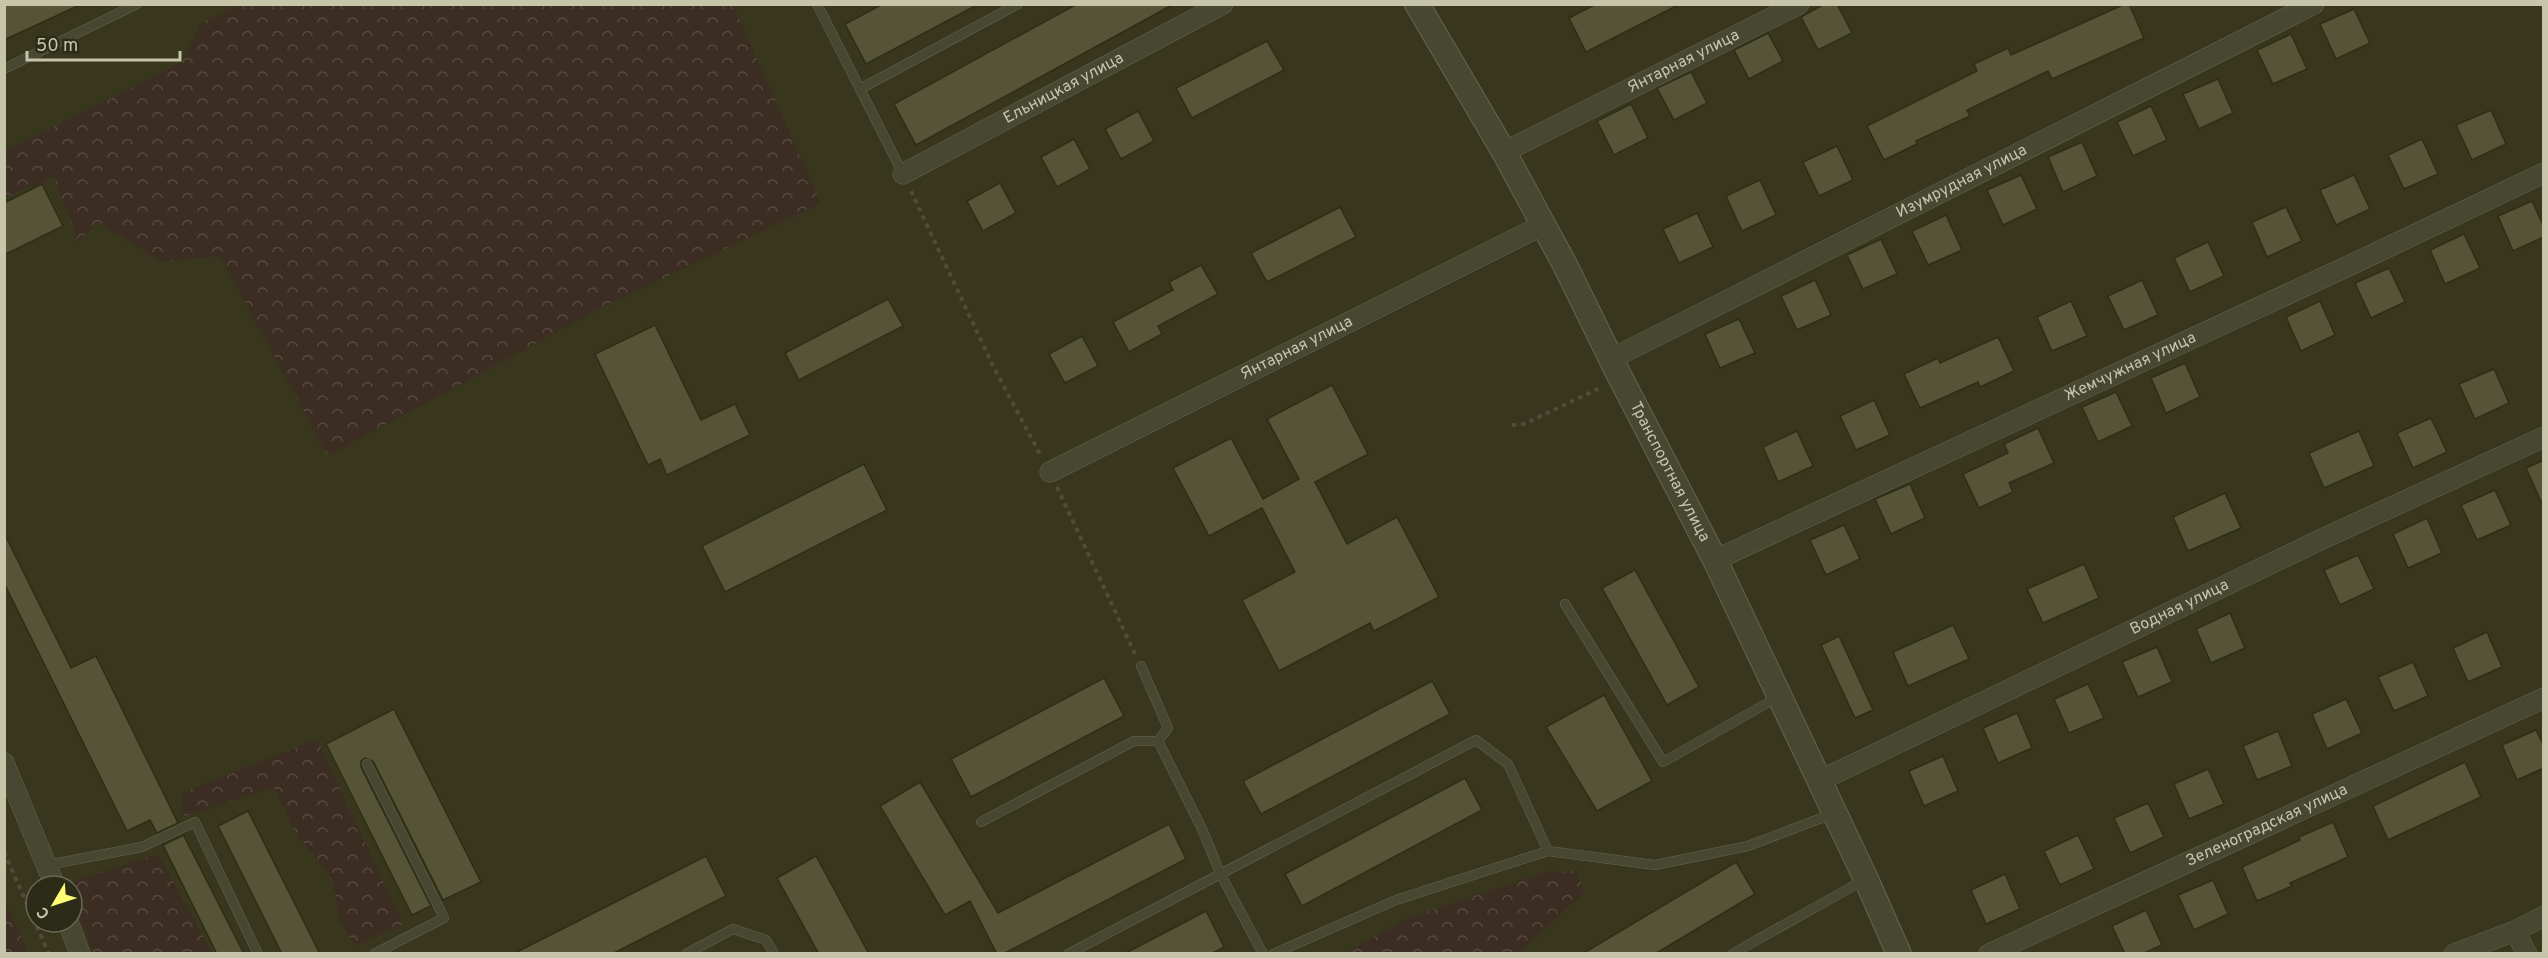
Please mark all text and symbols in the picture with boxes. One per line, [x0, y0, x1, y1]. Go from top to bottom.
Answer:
scale bar [27, 24, 180, 62]
street label: Янтарная улица [1624, 25, 1743, 98]
text: 50 m [36, 35, 78, 58]
street label: Ельницкая улица [1000, 48, 1127, 129]
street label: Изумрудная улица [1893, 140, 2031, 223]
street label: Янтарная улица [1237, 312, 1356, 385]
street label: Жемчужная улица [2061, 328, 2199, 406]
street label: Транспортная улица [1625, 399, 1714, 545]
street label: Водная улица [2127, 575, 2232, 640]
street label: Зеленоградская улица [2183, 780, 2351, 872]
north arrow [24, 874, 84, 934]
text: С [33, 902, 55, 922]

